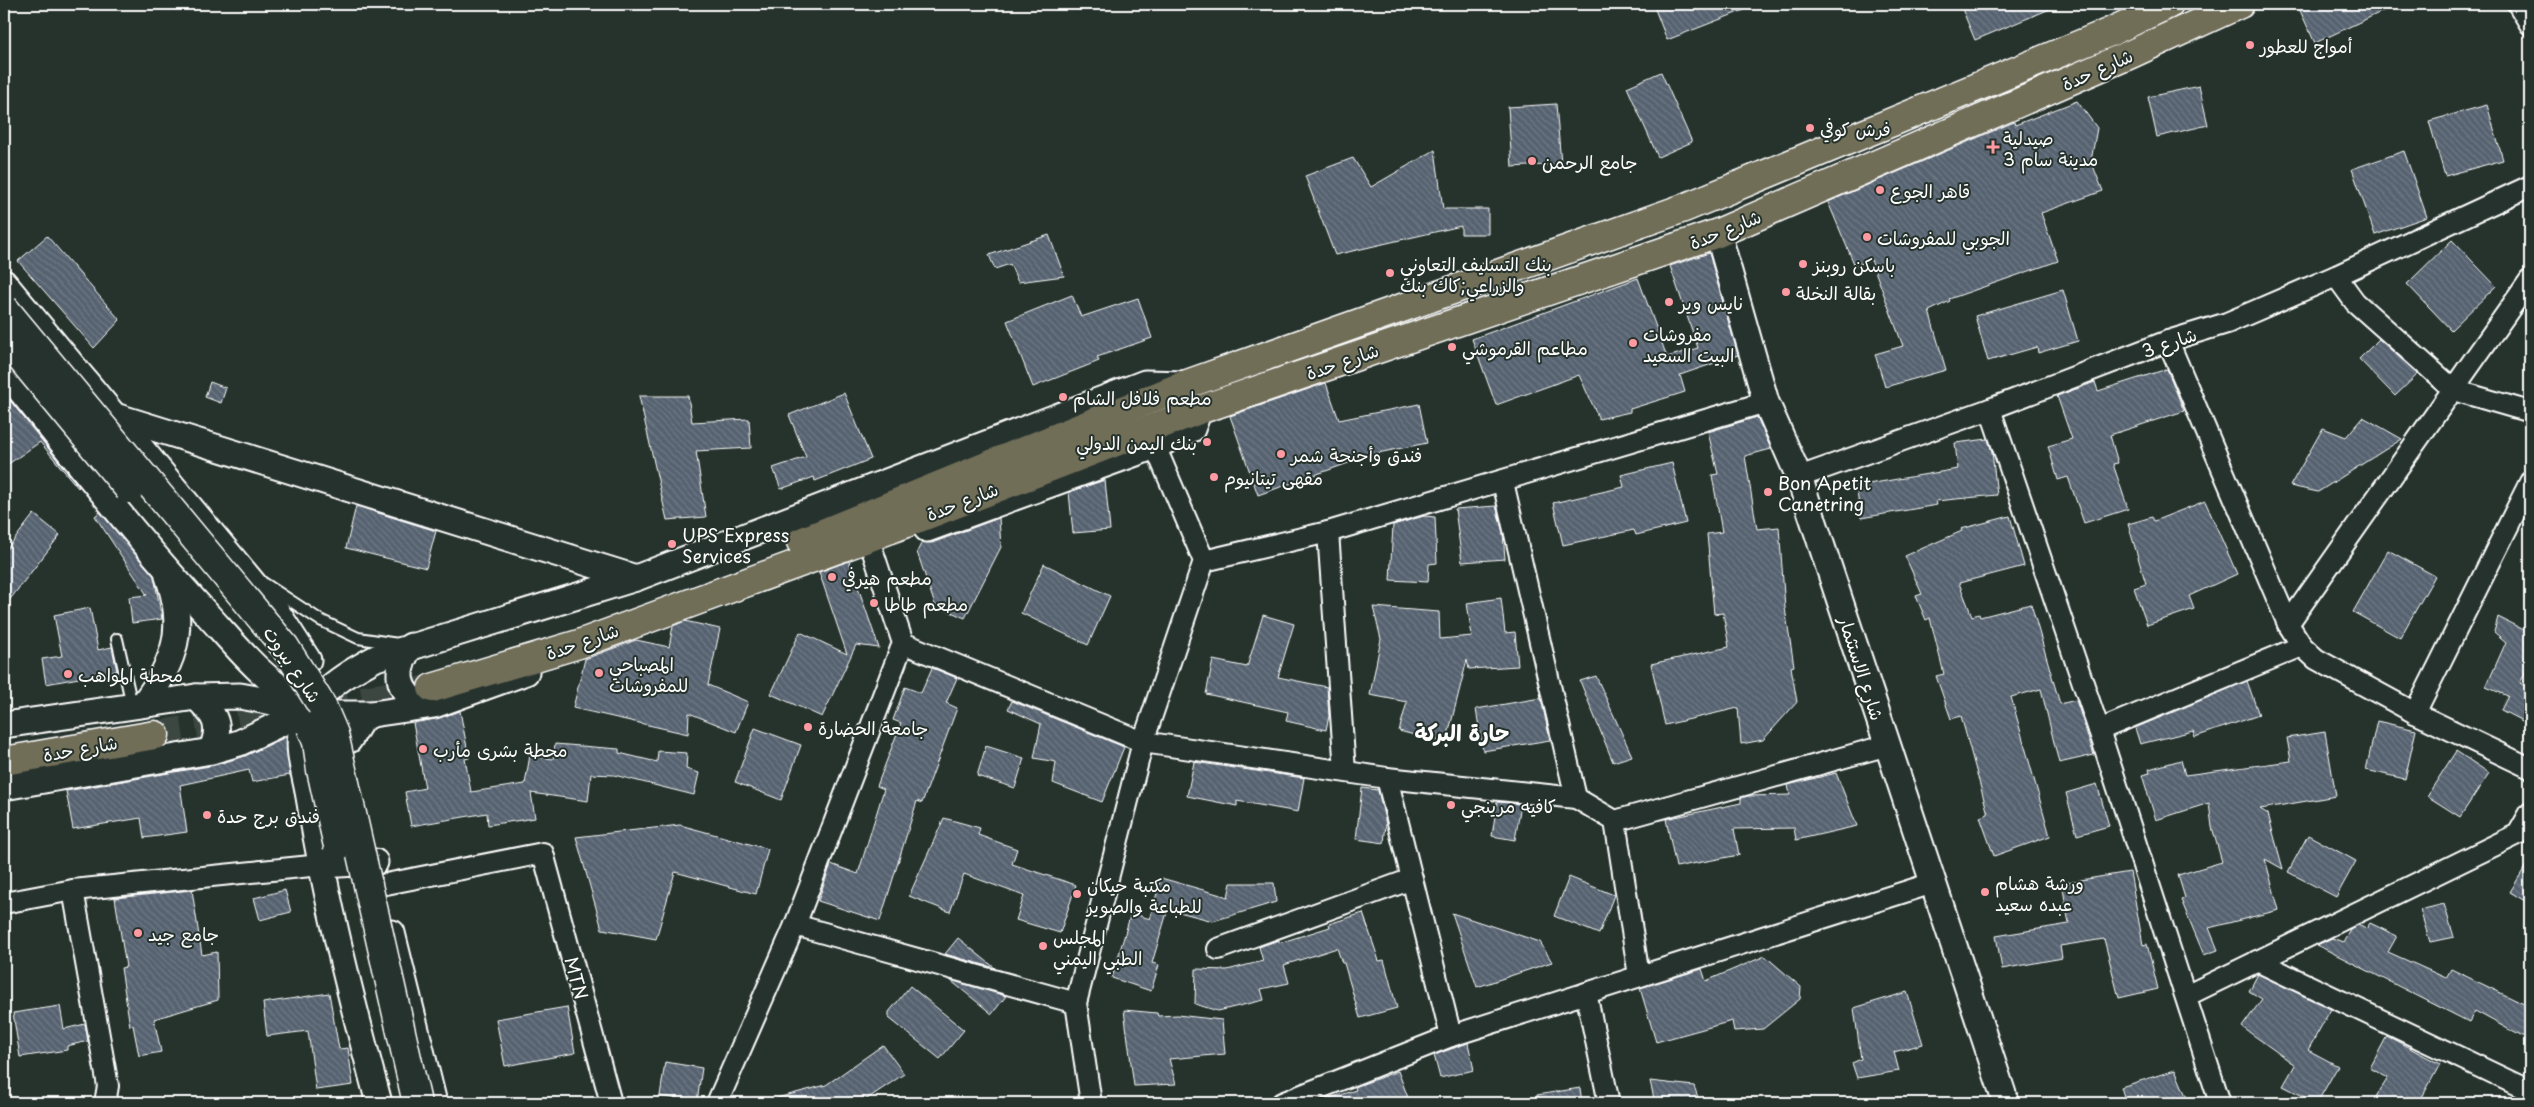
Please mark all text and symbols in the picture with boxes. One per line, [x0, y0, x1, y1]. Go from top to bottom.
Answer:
place label: أمواج للعطور [2258, 32, 2353, 59]
marker: أمواج للعطور [2244, 39, 2256, 51]
street label: شارع حدة [2057, 41, 2137, 97]
place label: فرش كوفي [1820, 115, 1891, 143]
marker: فرش كوفي [1804, 122, 1816, 134]
place label: صيدلية مدينة سام 3 [2003, 124, 2098, 174]
marker: صيدلية مدينة سام 3 [1987, 141, 1999, 153]
place label: جامع الرحمن [1542, 148, 1638, 176]
marker: جامع الرحمن [1526, 155, 1538, 167]
place label: قاهر الجوع [1890, 177, 1970, 204]
marker: قاهر الجوع [1874, 184, 1886, 196]
street label: شارع حدة [1685, 202, 1765, 256]
place label: الجوبي للمفروشات [1877, 224, 2010, 255]
marker: الجوبي للمفروشات [1861, 231, 1873, 243]
place label: بنك التسليف التعاوني والزراعي;كاك بنك [1400, 250, 1552, 302]
place label: باسكن روبنز [1811, 251, 1895, 278]
marker: باسكن روبنز [1797, 258, 1809, 270]
marker: بنك التسليف التعاوني والزراعي;كاك بنك [1384, 267, 1396, 279]
place label: بقالة النخلة [1796, 279, 1876, 306]
marker: بقالة النخلة [1780, 286, 1792, 298]
place label: نايس وير [1677, 289, 1743, 316]
marker: نايس وير [1663, 296, 1675, 308]
place label: مفروشات البيت السعيد [1643, 320, 1735, 368]
street label: شارع 3 [2138, 320, 2200, 364]
place label: مطاعم القرموشي [1462, 334, 1588, 365]
street label: شارع حدة [1302, 336, 1382, 386]
marker: مفروشات البيت السعيد [1627, 337, 1639, 349]
marker: مطاعم القرموشي [1446, 341, 1458, 353]
place label: مطعم فلافل الشام [1073, 384, 1212, 413]
marker: مطعم فلافل الشام [1057, 391, 1069, 403]
place label: بنك اليمن الدولي [1076, 429, 1197, 460]
marker: بنك اليمن الدولي [1201, 436, 1213, 448]
place label: فندق وأجنحة شمر [1289, 441, 1422, 468]
marker: فندق وأجنحة شمر [1275, 448, 1287, 460]
place label: مقهى تيتانيوم [1224, 464, 1323, 493]
place label: Bon Apetit Canetring [1778, 469, 1872, 517]
marker: مقهى تيتانيوم [1208, 471, 1220, 483]
street label: شارع حدة [922, 475, 1002, 527]
marker: Bon Apetit Canetring [1762, 486, 1774, 498]
place label: UPS Express Services [682, 521, 789, 569]
marker: UPS Express Services [666, 538, 678, 550]
place label: مطعم هيرفي [842, 564, 932, 593]
marker: مطعم هيرفي [826, 571, 838, 583]
place label: مطعم طاطا [884, 590, 968, 619]
marker: مطعم طاطا [868, 597, 880, 609]
street label: شارع الاستثمار [1832, 611, 1892, 724]
street label: شارع حدة [542, 616, 622, 666]
street label: شارع بيروت [257, 620, 329, 708]
place label: المصباحي للمفروشات [609, 650, 688, 698]
place label: محطة المواهب [78, 661, 183, 688]
marker: المصباحي للمفروشات [593, 667, 605, 679]
marker: محطة المواهب [62, 668, 74, 680]
place label: جامعة الحضارة [818, 714, 928, 741]
district label: حارة البركة [1415, 715, 1509, 748]
marker: جامعة الحضارة [802, 721, 814, 733]
street label: شارع حدة [41, 728, 119, 768]
place label: محطة بشرى مأرب [433, 736, 567, 763]
marker: محطة بشرى مأرب [417, 743, 429, 755]
place label: كافيه مرينجي [1461, 792, 1556, 823]
marker: كافيه مرينجي [1445, 799, 1457, 811]
place label: فندق برج حدة [217, 802, 320, 829]
marker: فندق برج حدة [201, 809, 213, 821]
place label: ورشة هشام عبده سعيد [1995, 869, 2084, 917]
place label: مكتبة حيكان للطباعة والصوير [1085, 871, 1202, 919]
marker: ورشة هشام عبده سعيد [1979, 886, 1991, 898]
marker: مكتبة حيكان للطباعة والصوير [1071, 888, 1083, 900]
place label: جامع جيد [148, 920, 219, 948]
place label: المجلس الطبي اليمني [1053, 923, 1142, 975]
marker: جامع جيد [132, 927, 144, 939]
marker: المجلس الطبي اليمني [1037, 940, 1049, 952]
street label: MTN [558, 954, 596, 1002]

